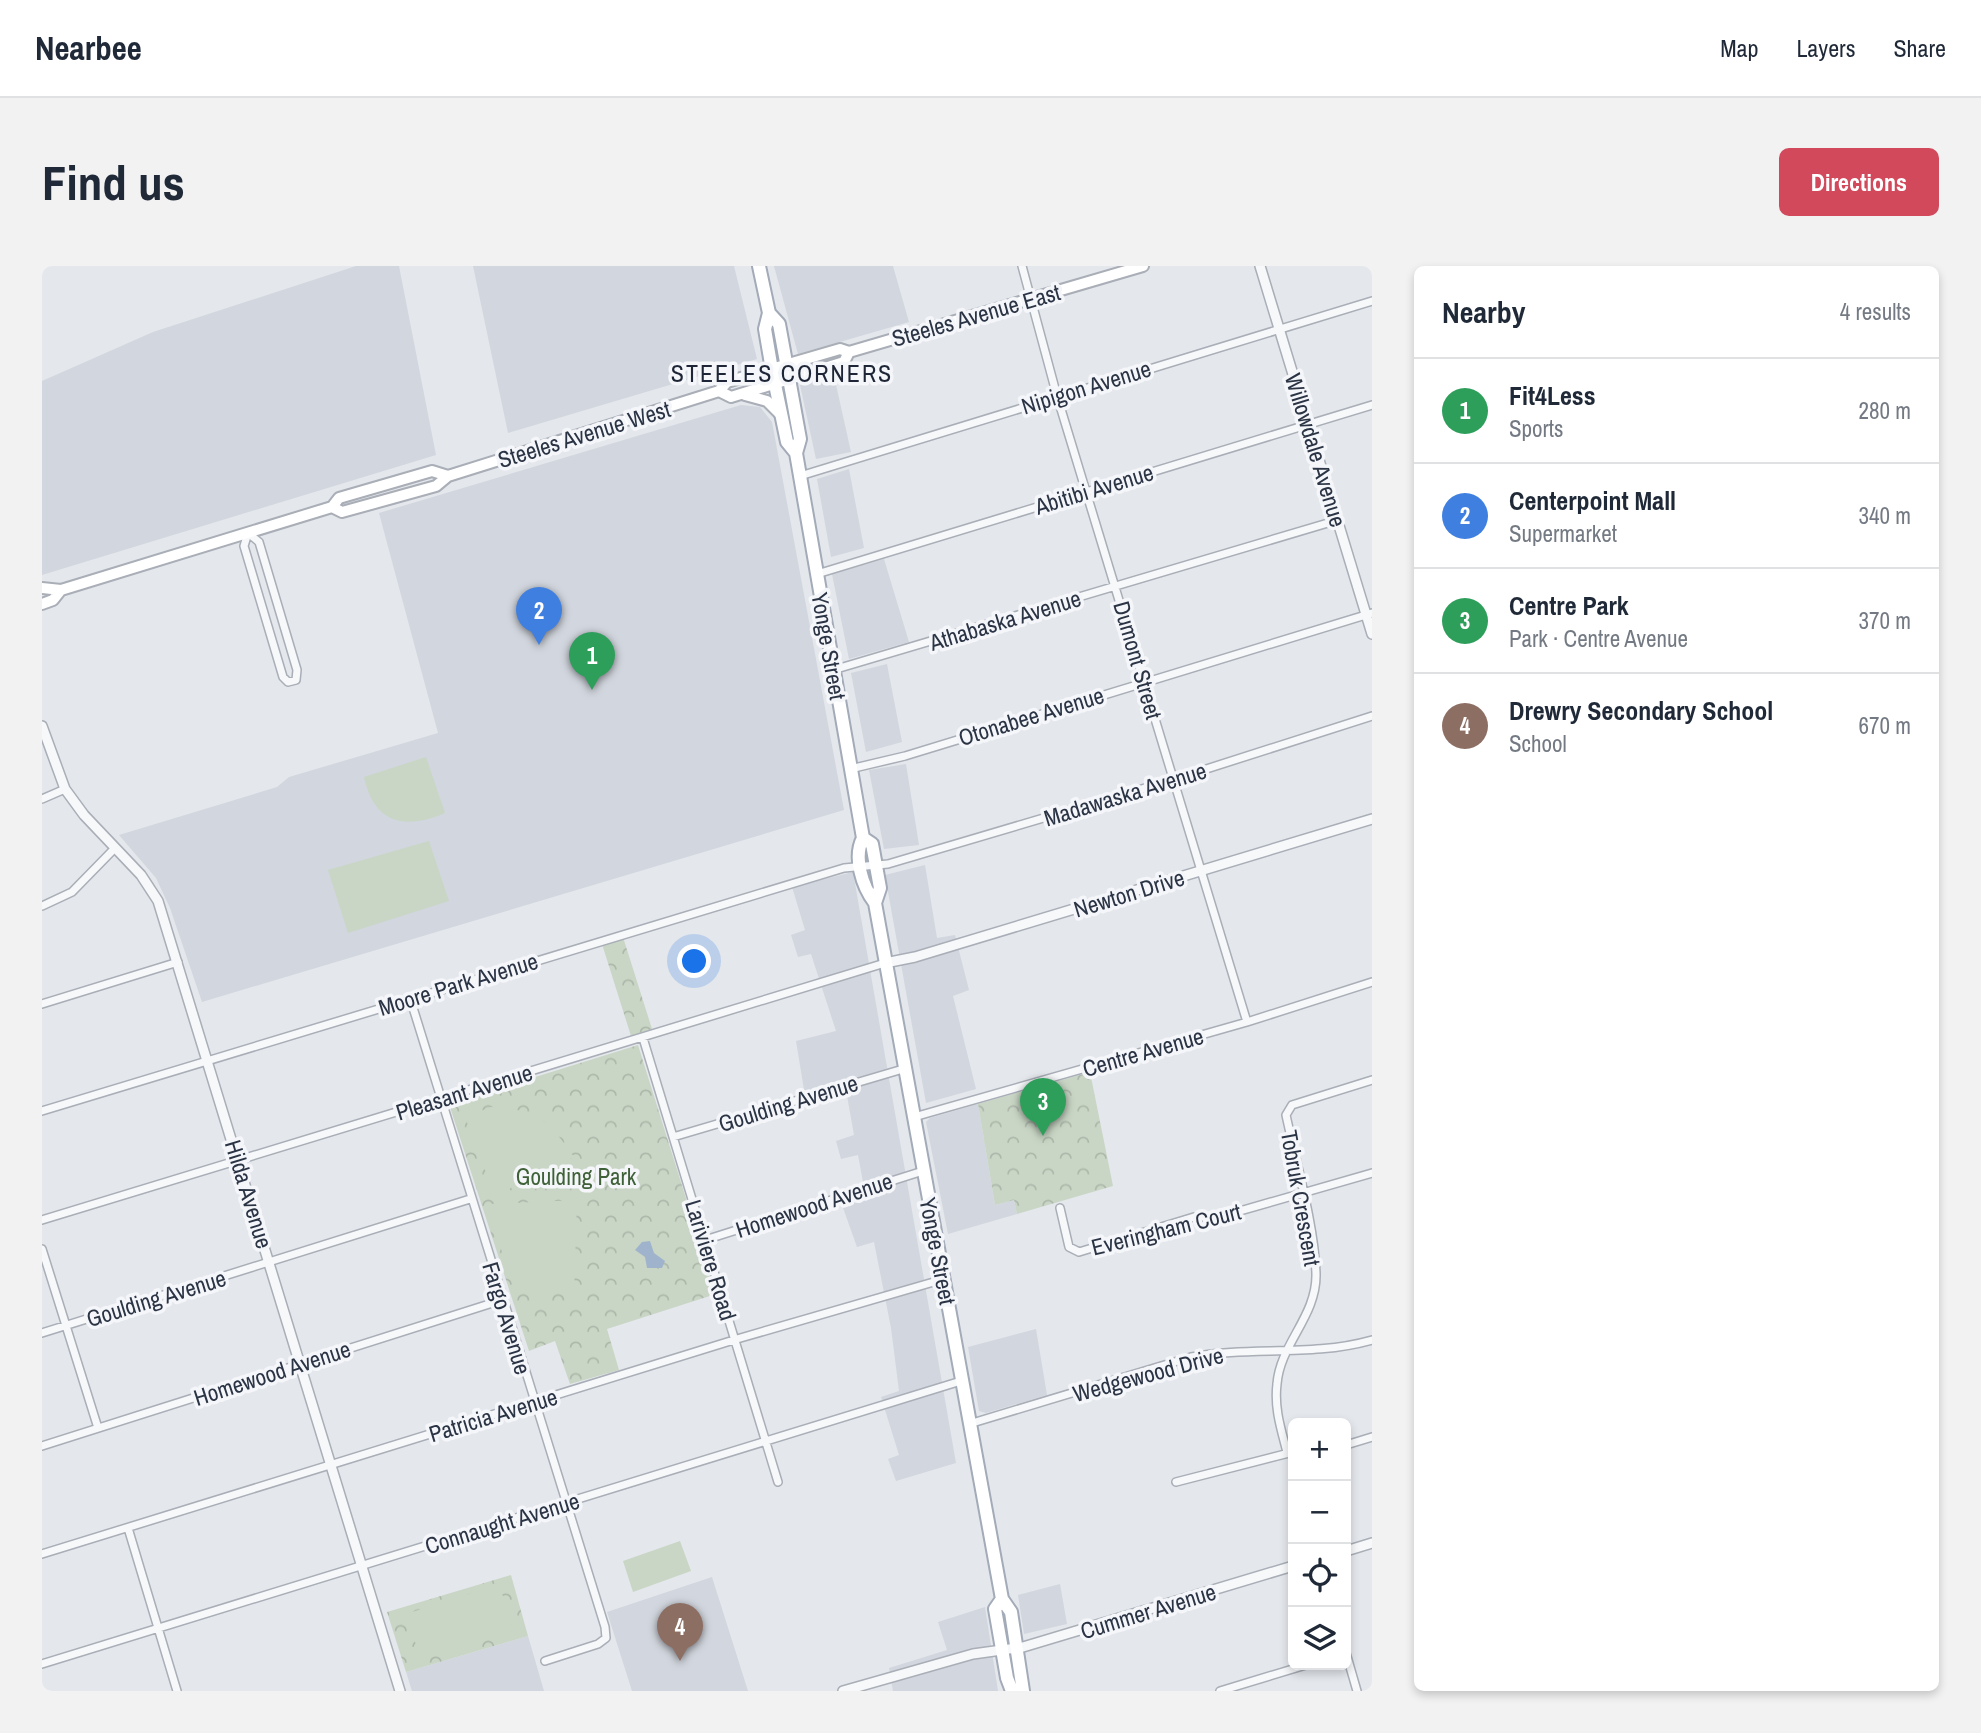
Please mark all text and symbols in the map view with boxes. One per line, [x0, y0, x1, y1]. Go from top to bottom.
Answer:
text: Nearbee [35, 26, 142, 70]
text: Map [1720, 32, 1758, 64]
text: Layers [1796, 32, 1855, 64]
text: Share [1893, 32, 1946, 64]
button: Directions [1779, 148, 1939, 216]
text: Find us [42, 149, 185, 215]
street label: Steeles Avenue East [888, 276, 1064, 354]
text: Nearby [1442, 292, 1525, 332]
text: 4 results [1840, 296, 1911, 327]
street label: Nipigon Avenue [1017, 353, 1155, 421]
district label: STEELES CORNERS [671, 357, 893, 389]
street label: Willowdale Avenue [1278, 369, 1354, 531]
text: Fit4Less [1509, 378, 1596, 413]
street label: Steeles Avenue West [494, 393, 674, 475]
text: 1 [1460, 395, 1470, 426]
text: 280 m [1859, 395, 1911, 426]
text: Sports [1509, 413, 1564, 444]
street label: Abitibi Avenue [1030, 456, 1157, 522]
text: Centerpoint Mall [1509, 483, 1676, 518]
text: 2 [1460, 500, 1470, 531]
text: 340 m [1859, 500, 1911, 531]
text: Supermarket [1509, 518, 1617, 549]
street label: Athabaska Avenue [924, 582, 1085, 658]
pin: 2 [516, 587, 562, 645]
text: Centre Park [1509, 588, 1629, 623]
street label: Yonge Street [804, 590, 854, 702]
street label: Dumont Street [1106, 597, 1170, 723]
text: 3 [1460, 605, 1470, 636]
text: 370 m [1859, 605, 1911, 636]
text: Park · Centre Avenue [1509, 623, 1688, 654]
pin: 1 [569, 632, 615, 690]
street label: Otonabee Avenue [954, 679, 1108, 753]
text: Drewry Secondary School [1509, 693, 1773, 728]
text: 4 [1460, 710, 1470, 741]
text: 670 m [1859, 710, 1911, 741]
text: School [1509, 728, 1567, 759]
street label: Madawaska Avenue [1040, 755, 1210, 833]
street label: Newton Drive [1070, 861, 1188, 925]
your location [677, 944, 711, 978]
street label: Moore Park Avenue [374, 945, 542, 1023]
street label: Centre Avenue [1079, 1020, 1207, 1084]
street label: Pleasant Avenue [392, 1057, 536, 1127]
street label: Goulding Avenue [714, 1067, 862, 1139]
pin: 3 [1020, 1078, 1066, 1136]
street label: Tobruk Crescent [1274, 1128, 1328, 1268]
street label: Hilda Avenue [218, 1136, 280, 1252]
park label: Goulding Park [516, 1161, 637, 1192]
street label: Homewood Avenue [732, 1165, 896, 1245]
street label: Yonge Street [912, 1195, 964, 1307]
street label: Everingham Court [1088, 1195, 1244, 1263]
street label: Lariviere Road [678, 1196, 744, 1324]
street label: Fargo Avenue [475, 1258, 539, 1378]
street label: Goulding Avenue [82, 1262, 230, 1334]
street label: Homewood Avenue [190, 1333, 354, 1413]
street label: Wedgewood Drive [1069, 1339, 1227, 1409]
street label: Patricia Avenue [425, 1381, 561, 1449]
map controls [1288, 1418, 1351, 1670]
button: + [1288, 1418, 1351, 1481]
button: − [1288, 1481, 1351, 1544]
street label: Connaught Avenue [421, 1485, 583, 1561]
button: locate [1288, 1544, 1351, 1607]
street label: Cummer Avenue [1076, 1576, 1220, 1646]
pin: 4 [657, 1603, 703, 1661]
button: layers [1288, 1607, 1351, 1670]

